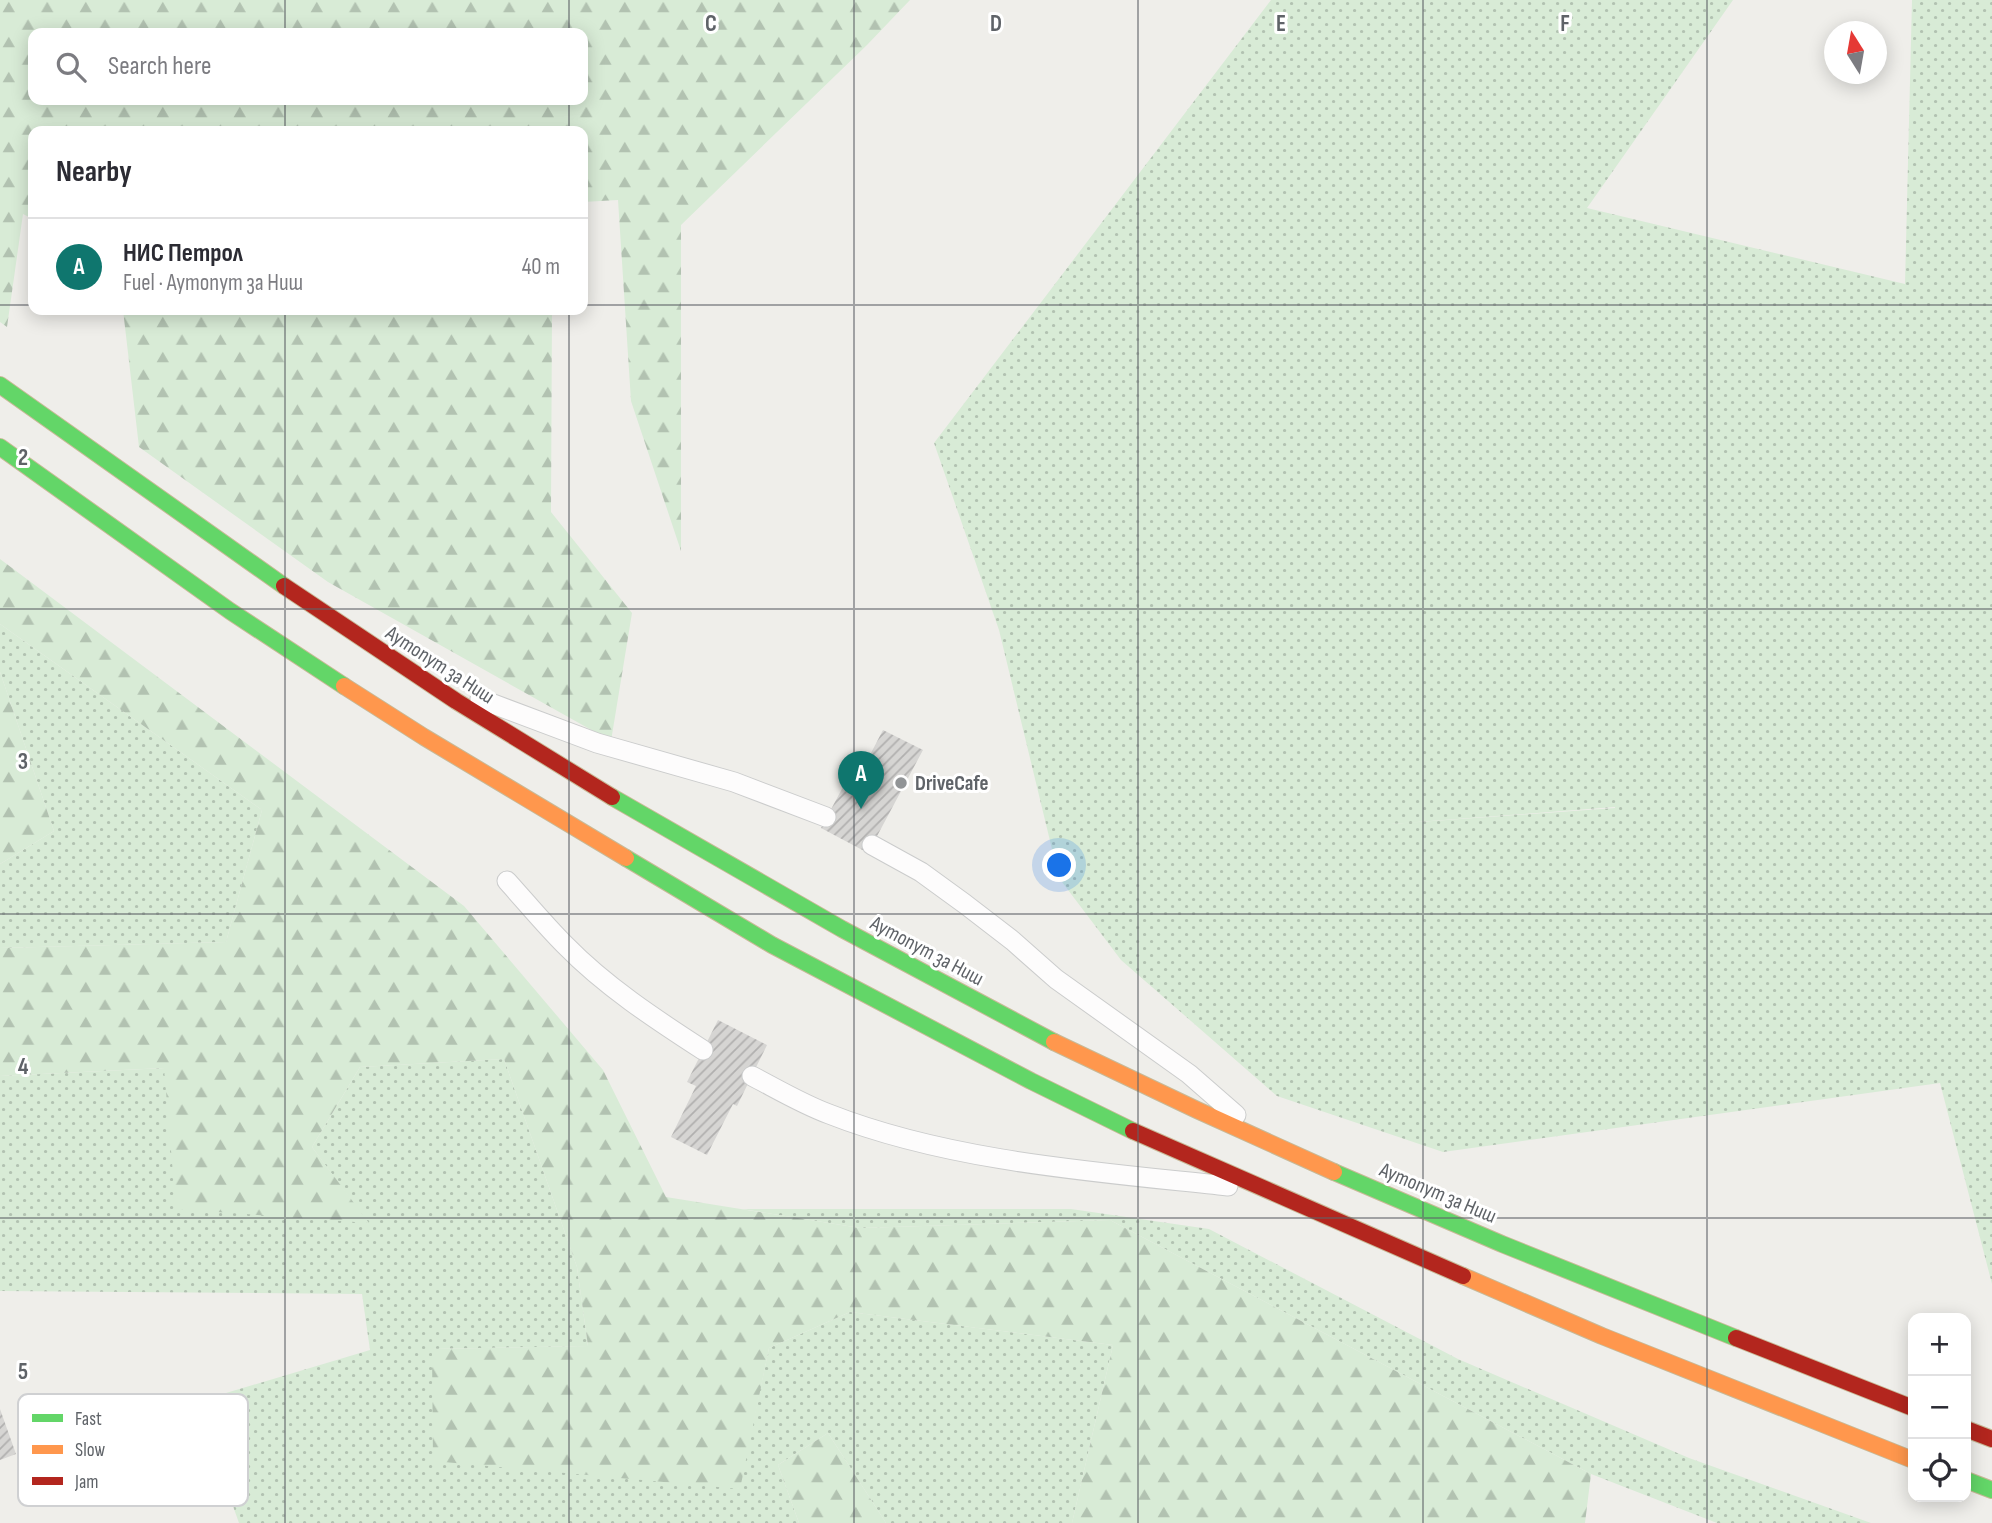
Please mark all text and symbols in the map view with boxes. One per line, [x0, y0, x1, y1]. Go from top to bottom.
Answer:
text: C [705, 10, 717, 38]
text: D [990, 10, 1002, 38]
text: E [1276, 10, 1286, 38]
text: F [1560, 10, 1570, 38]
north arrow [1824, 21, 1887, 84]
search box [28, 28, 588, 105]
icon: search [52, 48, 90, 86]
text: Search here [108, 51, 211, 82]
text: Nearby [56, 154, 132, 190]
text: НИС Петрол [123, 238, 243, 269]
text: A [74, 253, 84, 281]
text: 40 m [522, 253, 560, 281]
text: Fuel · Аутопут за Ниш [123, 269, 303, 297]
text: 2 [18, 444, 28, 472]
street label: Аутопут за Ниш [380, 620, 499, 709]
text: 3 [18, 748, 28, 776]
pin: A [838, 751, 884, 809]
place label: DriveCafe [915, 771, 989, 796]
marker: DriveCafe [893, 775, 909, 791]
your location [1042, 848, 1076, 882]
street label: Аутопут за Ниш [865, 910, 988, 991]
text: 4 [18, 1053, 29, 1081]
street label: Аутопут за Ниш [1375, 1157, 1500, 1229]
map controls [1908, 1313, 1971, 1502]
button: + [1908, 1313, 1971, 1376]
text: 5 [18, 1358, 28, 1386]
button: − [1908, 1376, 1971, 1439]
legend [18, 1394, 248, 1506]
text: Fast [75, 1408, 102, 1431]
text: Slow [75, 1439, 105, 1462]
button: locate [1908, 1439, 1971, 1502]
text: Jam [74, 1471, 98, 1494]

